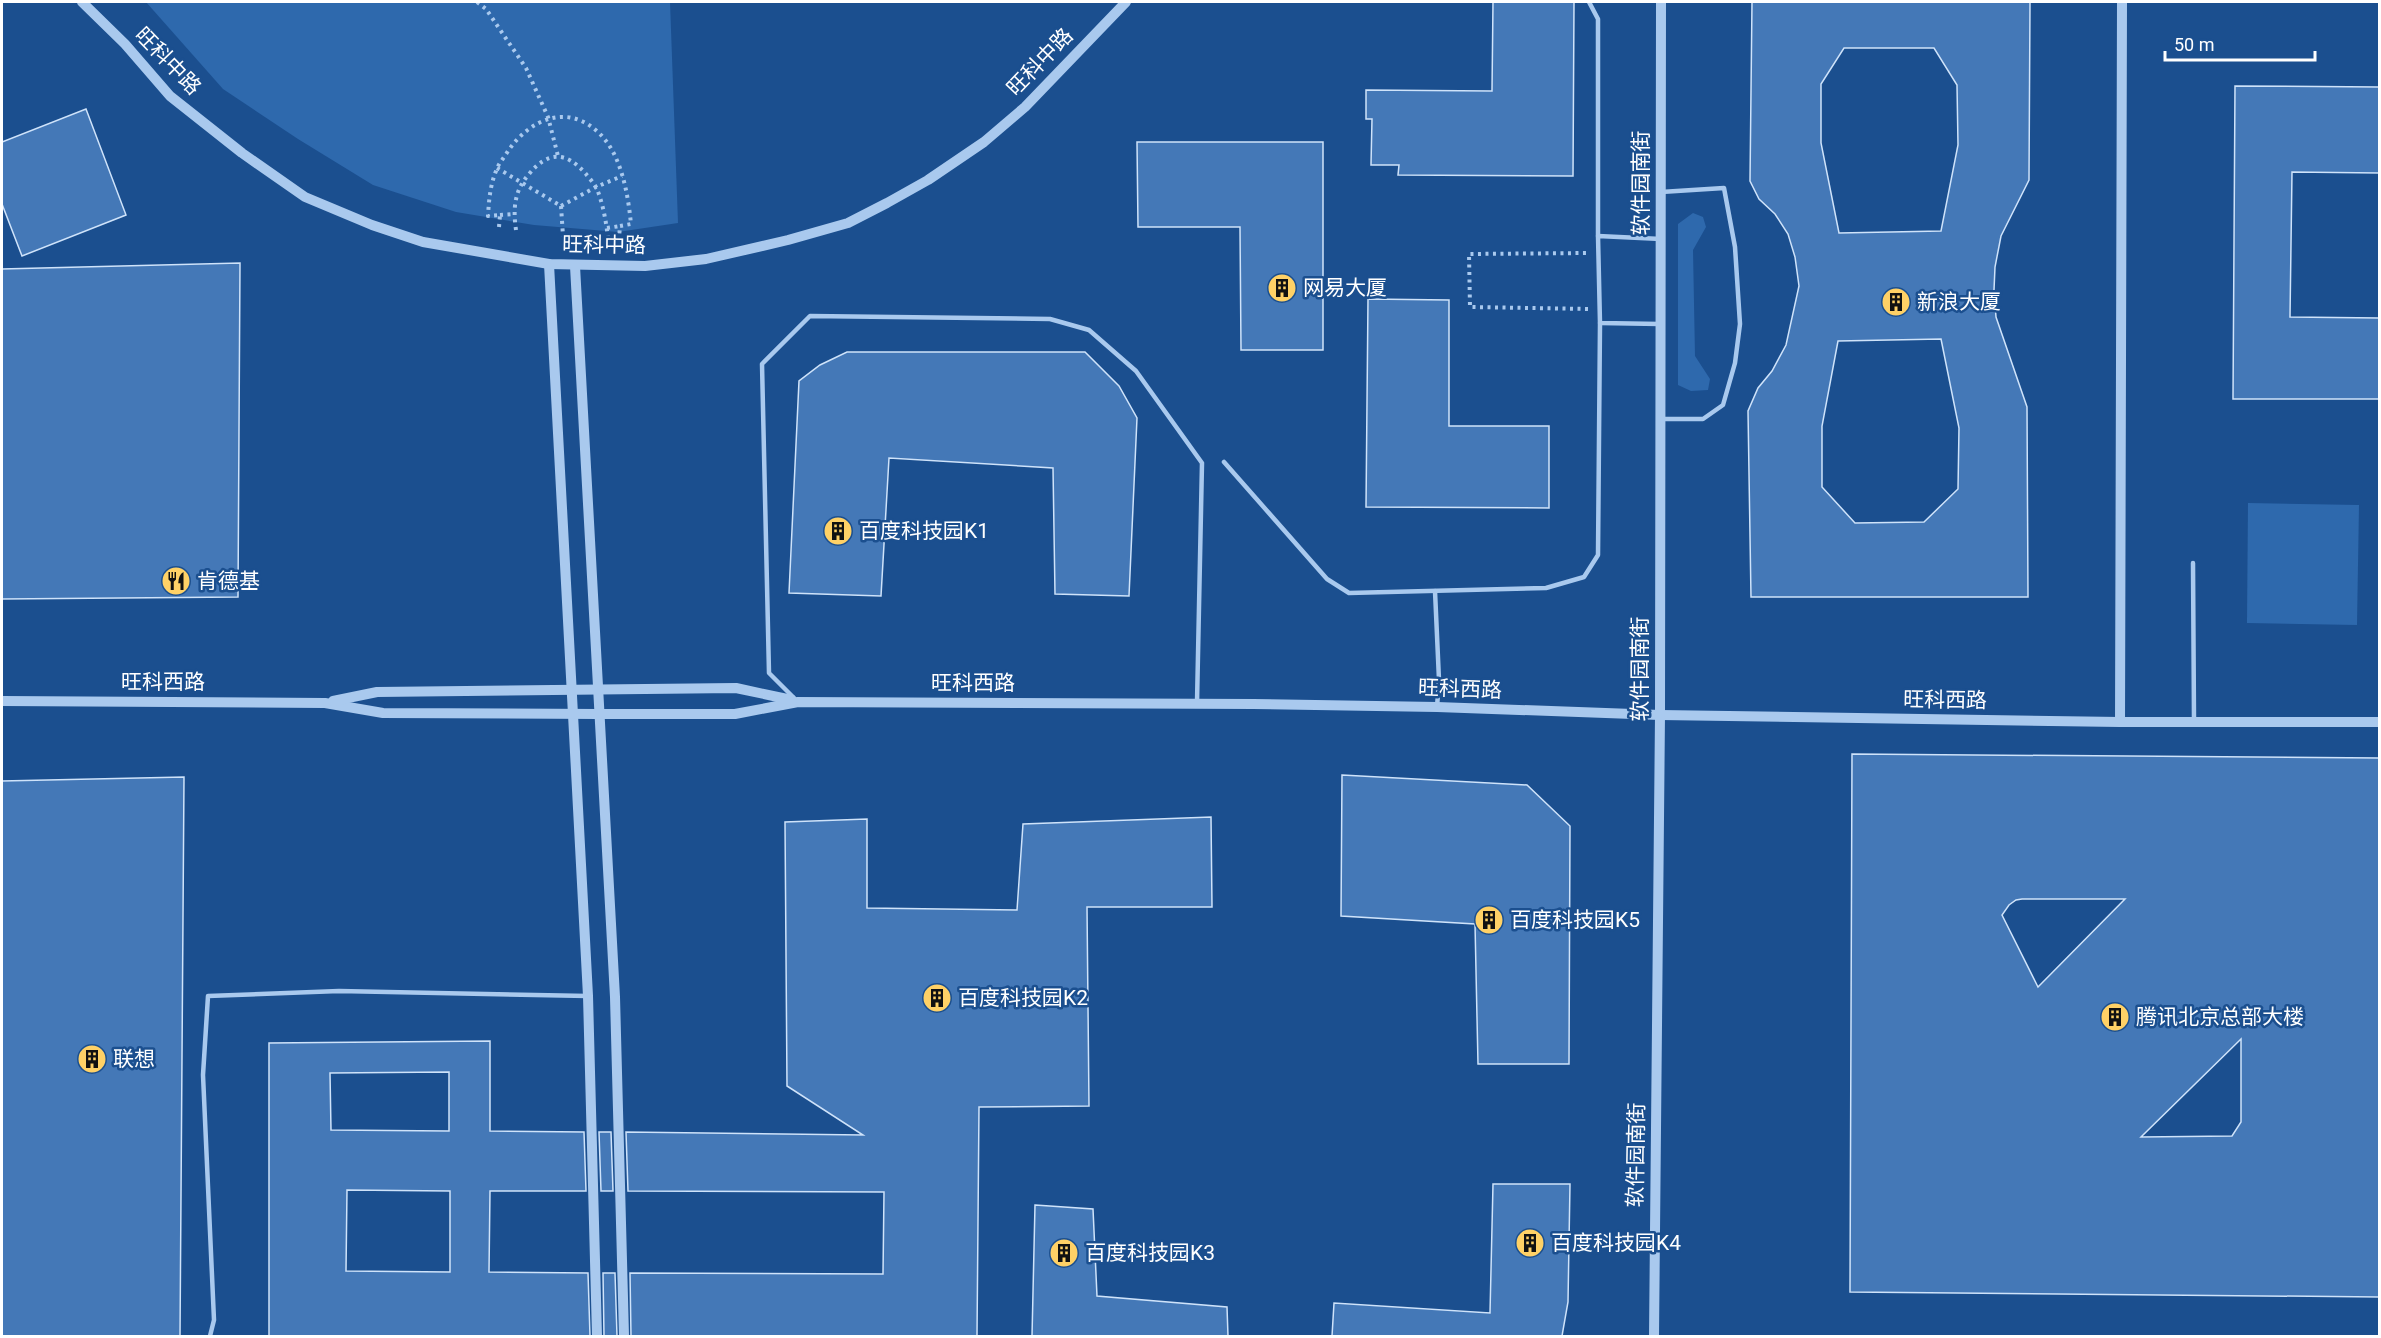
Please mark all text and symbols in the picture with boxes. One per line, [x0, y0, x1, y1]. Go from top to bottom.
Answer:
street label: 旺科中路 [130, 22, 206, 100]
street label: 旺科中路 [1002, 23, 1078, 101]
scale bar [2165, 24, 2315, 62]
text: 50 m [2174, 34, 2214, 55]
street label: 软件园南街 [1629, 131, 1653, 236]
street label: 旺科中路 [562, 232, 646, 258]
building icon: 网易大厦 [1266, 272, 1298, 304]
place label: 网易大厦 [1303, 276, 1387, 300]
building icon: 新浪大厦 [1880, 286, 1912, 318]
place label: 新浪大厦 [1917, 290, 2001, 314]
building icon: 百度科技园K1 [822, 515, 854, 547]
place label: 百度科技园K1 [859, 519, 989, 543]
restaurant icon: 肯德基 [160, 565, 192, 597]
place label: 肯德基 [197, 569, 260, 593]
street label: 软件园南街 [1628, 617, 1652, 722]
street label: 旺科西路 [121, 670, 205, 694]
street label: 旺科西路 [931, 671, 1015, 695]
street label: 旺科西路 [1418, 676, 1502, 702]
street label: 旺科西路 [1903, 687, 1987, 713]
building icon: 百度科技园K5 [1473, 904, 1505, 936]
place label: 百度科技园K5 [1510, 908, 1640, 932]
building icon: 百度科技园K2 [921, 982, 953, 1014]
place label: 百度科技园K2 [958, 986, 1088, 1010]
building icon: 腾讯北京总部大楼 [2099, 1001, 2131, 1033]
place label: 腾讯北京总部大楼 [2136, 1005, 2304, 1029]
building icon: 联想 [76, 1043, 108, 1075]
place label: 联想 [113, 1047, 155, 1071]
street label: 软件园南街 [1623, 1102, 1649, 1208]
building icon: 百度科技园K4 [1514, 1227, 1546, 1259]
place label: 百度科技园K4 [1551, 1231, 1681, 1255]
building icon: 百度科技园K3 [1048, 1237, 1080, 1269]
place label: 百度科技园K3 [1085, 1241, 1215, 1265]

